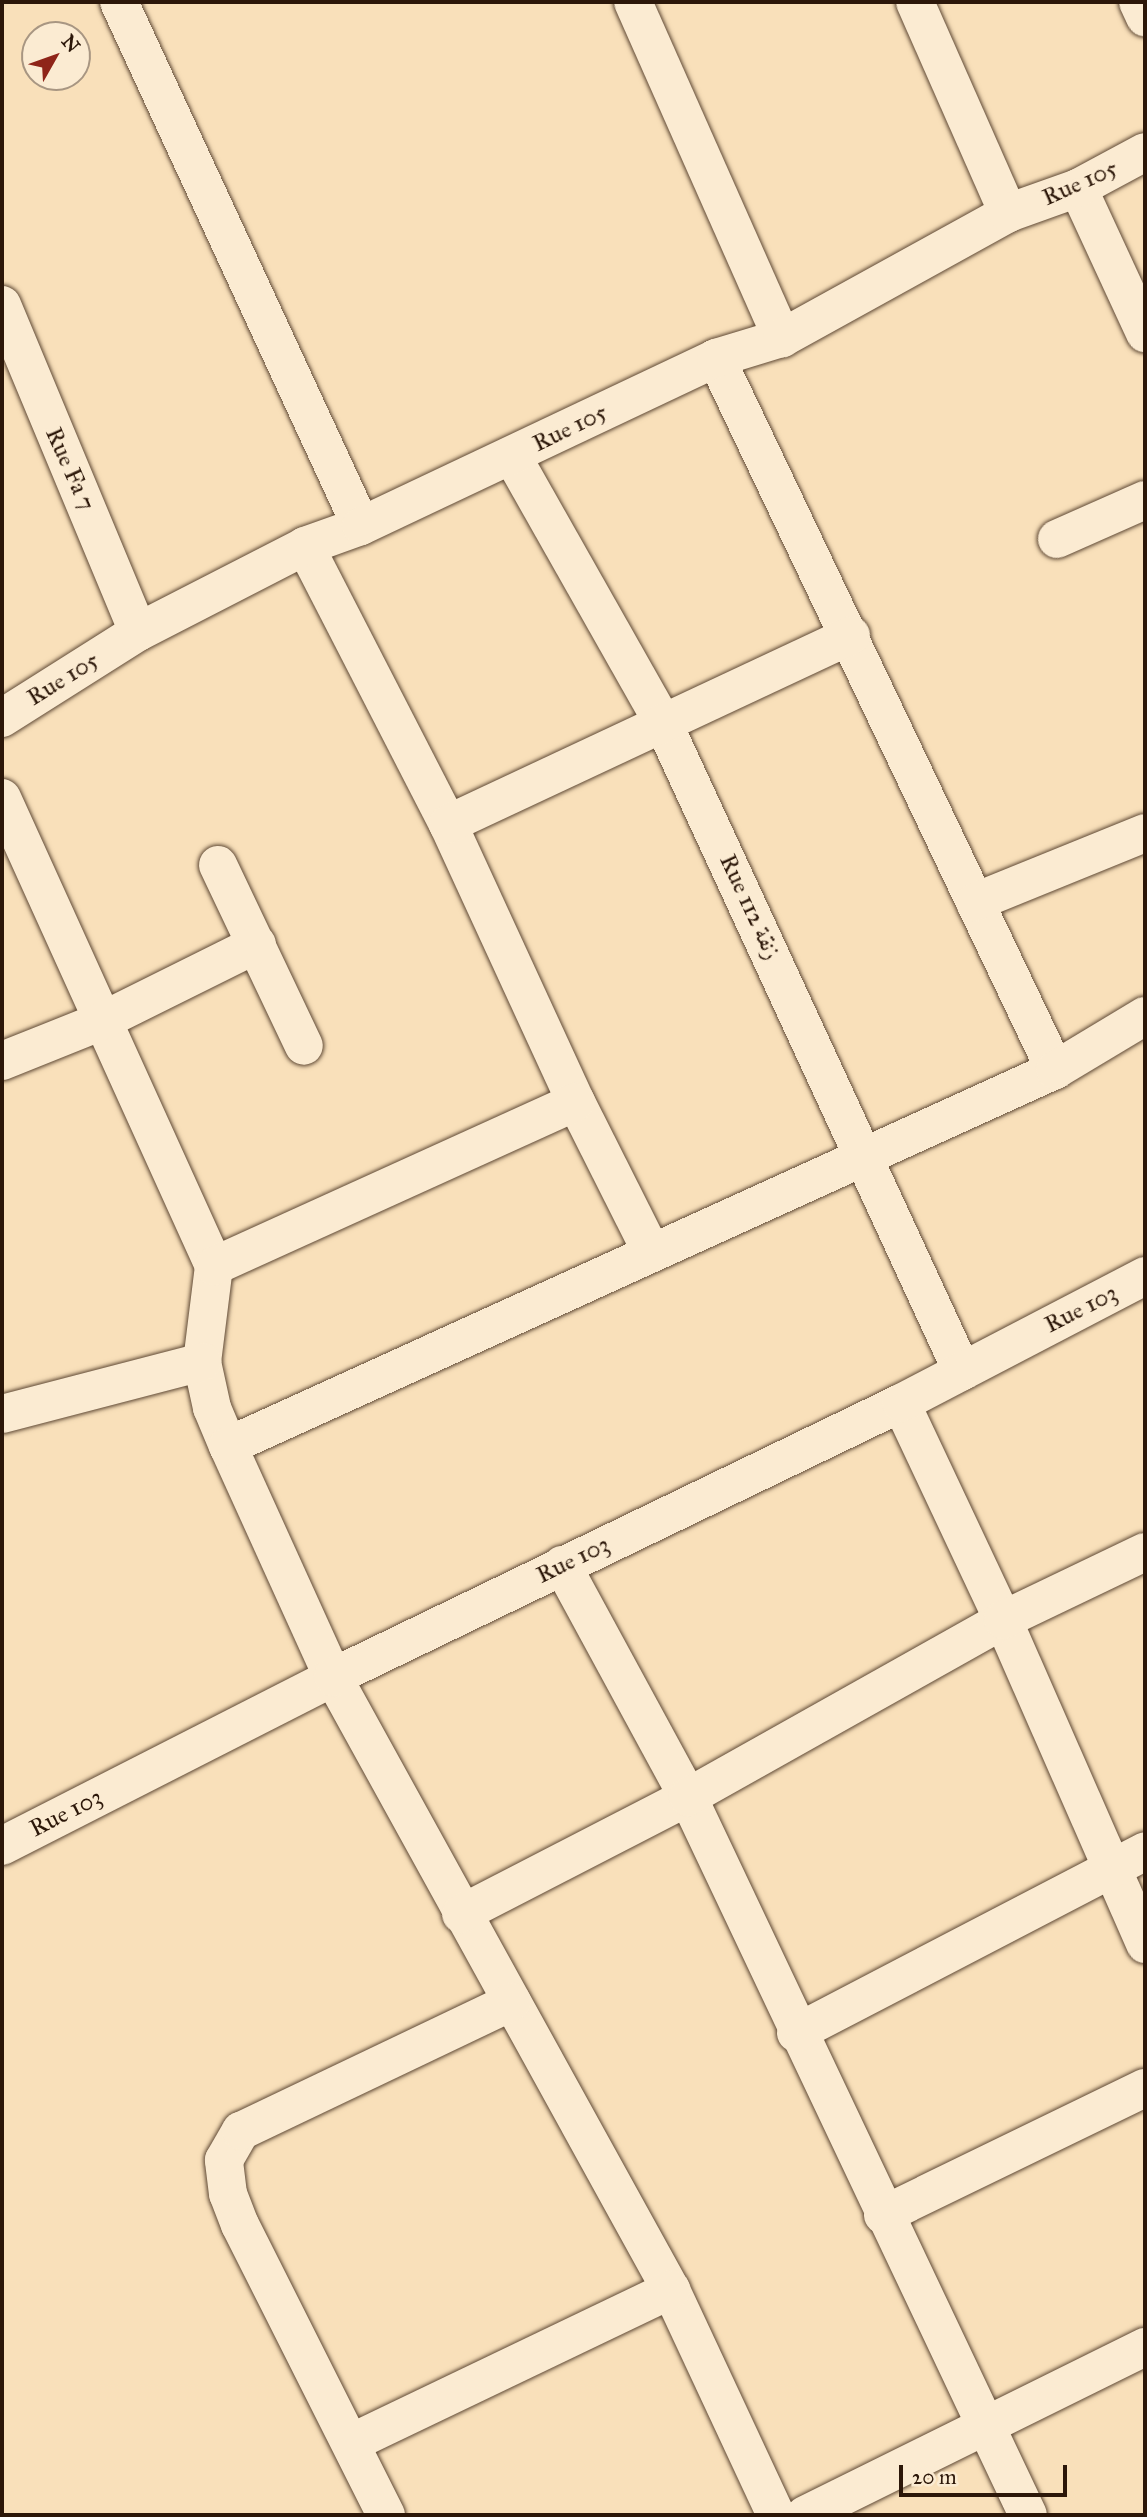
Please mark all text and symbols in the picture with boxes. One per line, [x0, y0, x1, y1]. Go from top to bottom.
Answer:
north arrow [21, 21, 91, 91]
text: N [57, 30, 85, 57]
street label: Rue 105 [1038, 154, 1122, 212]
street label: Rue 105 [528, 398, 612, 458]
street label: Rue Fa 7 [39, 423, 101, 515]
street label: Rue 105 [22, 646, 104, 712]
street label: Rue 112 زنقة [713, 850, 787, 964]
street label: Rue 103 [1040, 1279, 1122, 1339]
street label: Rue 103 [532, 1530, 614, 1590]
street label: Rue 103 [25, 1783, 107, 1843]
scale bar [902, 2450, 1070, 2494]
text: 20 m [912, 2464, 957, 2490]

